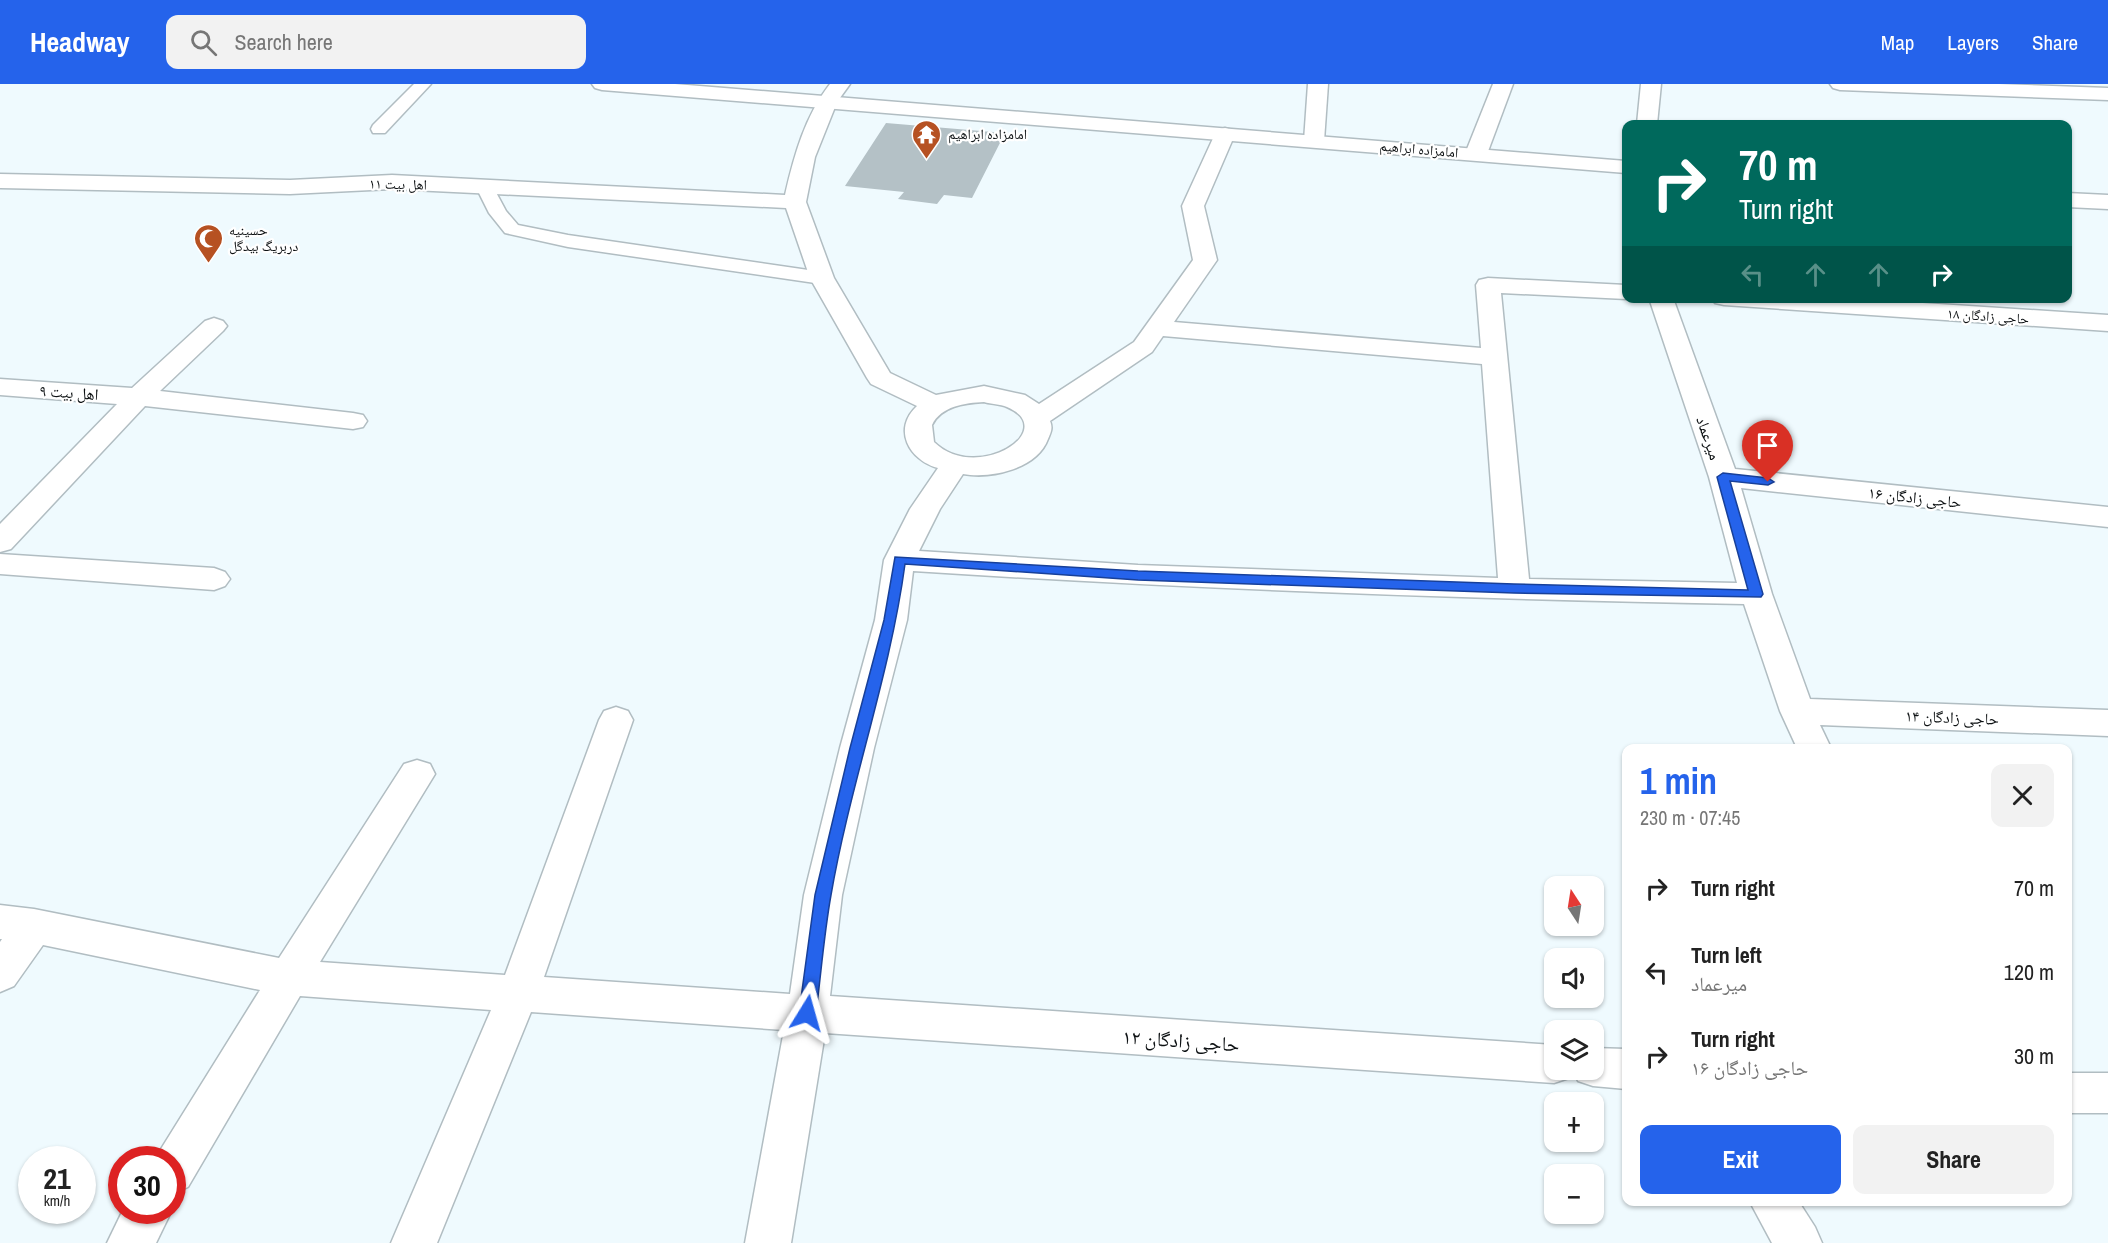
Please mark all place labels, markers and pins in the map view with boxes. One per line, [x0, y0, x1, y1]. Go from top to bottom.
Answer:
temple icon: امامزاده ابراهیم [911, 118, 943, 160]
place label: امامزاده ابراهیم [948, 125, 1027, 144]
place label: حسینیه دربریگ بیدگل [229, 221, 298, 255]
mosque icon: حسینیه دربریگ بیدگل [192, 222, 224, 264]
pin [1742, 420, 1793, 482]

